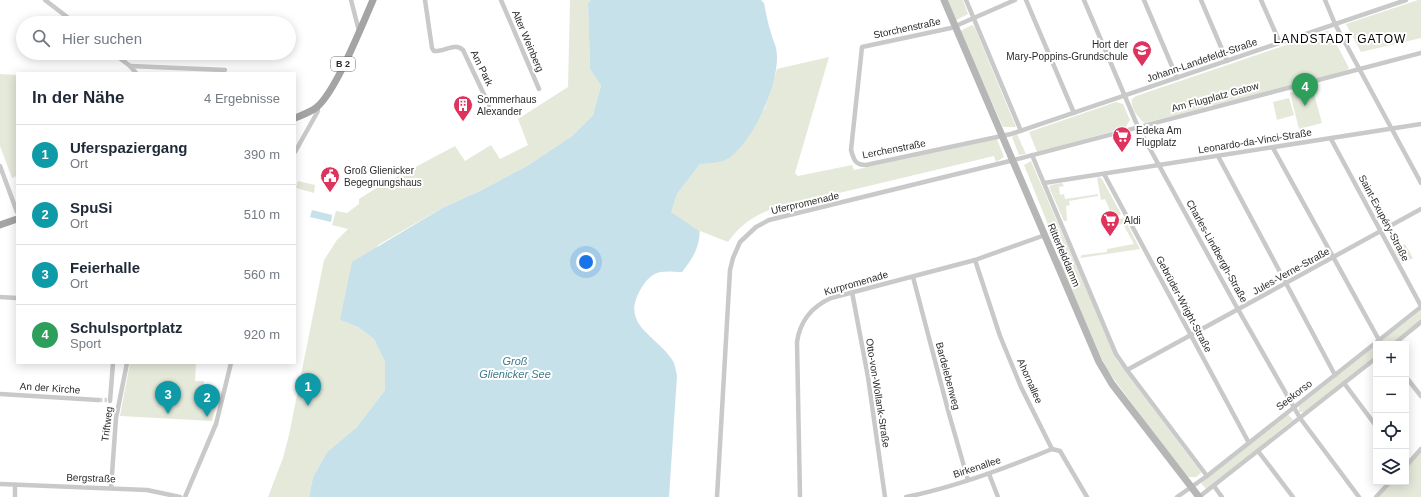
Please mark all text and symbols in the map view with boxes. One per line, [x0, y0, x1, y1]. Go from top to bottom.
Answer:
street label: Alter Weinberg [510, 8, 546, 74]
street label: Storchenstraße [872, 15, 942, 40]
search box [16, 16, 296, 60]
icon: search [30, 27, 52, 49]
text: Hier suchen [62, 30, 142, 47]
district label: LANDSTADT GATOW [1274, 32, 1406, 46]
street label: Johann-Landefeldt-Straße [1145, 36, 1259, 84]
place label: Hort der Mary-Poppins-Grundschule [1006, 39, 1129, 62]
school or university icon: Hort der Mary-Poppins-Grundschule [1131, 39, 1153, 67]
street label: Am Park [469, 48, 496, 89]
road number: B 2 [331, 57, 355, 71]
pin: 4 [1292, 73, 1318, 106]
street label: Am Flugplatz Gatow [1170, 80, 1261, 114]
text: In der Nähe [32, 88, 125, 107]
text: 4 Ergebnisse [204, 91, 280, 106]
building icon: Sommerhaus Alexander [452, 94, 474, 122]
place label: Sommerhaus Alexander [477, 94, 536, 117]
supermarket icon: Edeka Am Flugplatz [1111, 125, 1133, 153]
place label: Edeka Am Flugplatz [1136, 125, 1182, 148]
street label: Leonardo-da-Vinci-Straße [1197, 127, 1313, 155]
street label: Lerchenstraße [861, 137, 927, 161]
text: Uferspaziergang [70, 139, 188, 156]
text: 1 [41, 147, 49, 162]
text: 390 m [244, 147, 280, 162]
text: Ort [70, 156, 88, 171]
public building icon: Groß Glienicker Begegnungshaus [319, 165, 341, 193]
place label: Groß Glienicker Begegnungshaus [344, 165, 422, 188]
street label: Saint-Exupéry-Straße [1357, 173, 1412, 263]
street label: Uferpromenade [770, 190, 841, 216]
street label: Charles-Lindbergh-Straße [1184, 198, 1250, 305]
text: SpuSi [70, 199, 113, 216]
text: 2 [41, 207, 49, 222]
text: 510 m [244, 207, 280, 222]
supermarket icon: Aldi [1099, 209, 1121, 237]
place label: Aldi [1124, 215, 1141, 226]
text: Ort [70, 216, 88, 231]
street label: Ritterfelddamm [1046, 222, 1082, 288]
street label: Jules-Verne-Straße [1251, 245, 1332, 297]
your location [576, 252, 596, 272]
street label: Gebrüder-Wright-Straße [1154, 254, 1214, 354]
text: Feierhalle [70, 259, 140, 276]
text: 3 [41, 267, 49, 282]
text: 560 m [244, 267, 280, 282]
street label: Kurpromenade [823, 268, 890, 297]
text: Ort [70, 276, 88, 291]
text: Schulsportplatz [70, 319, 183, 336]
text: 4 [41, 327, 49, 342]
text: 920 m [244, 327, 280, 342]
text: Sport [70, 336, 101, 351]
street label: Otto-von-Wollank-Straße [864, 338, 892, 449]
street label: Bardelebenweg [934, 341, 962, 411]
map controls [1373, 341, 1409, 485]
button: + [1373, 341, 1409, 377]
water label: Groß Glienicker See [479, 355, 551, 380]
street label: Ahornallee [1015, 357, 1045, 405]
pin: 1 [295, 373, 321, 406]
street label: Seekorso [1274, 377, 1314, 412]
button: − [1373, 377, 1409, 413]
street label: An der Kirche [19, 380, 81, 396]
pin: 3 [155, 381, 181, 414]
pin: 2 [194, 384, 220, 417]
street label: Triftweg [99, 406, 115, 442]
button: locate [1373, 413, 1409, 449]
button: layers [1373, 449, 1409, 485]
street label: Birkenallee [952, 454, 1003, 480]
street label: Bergstraße [66, 472, 116, 484]

